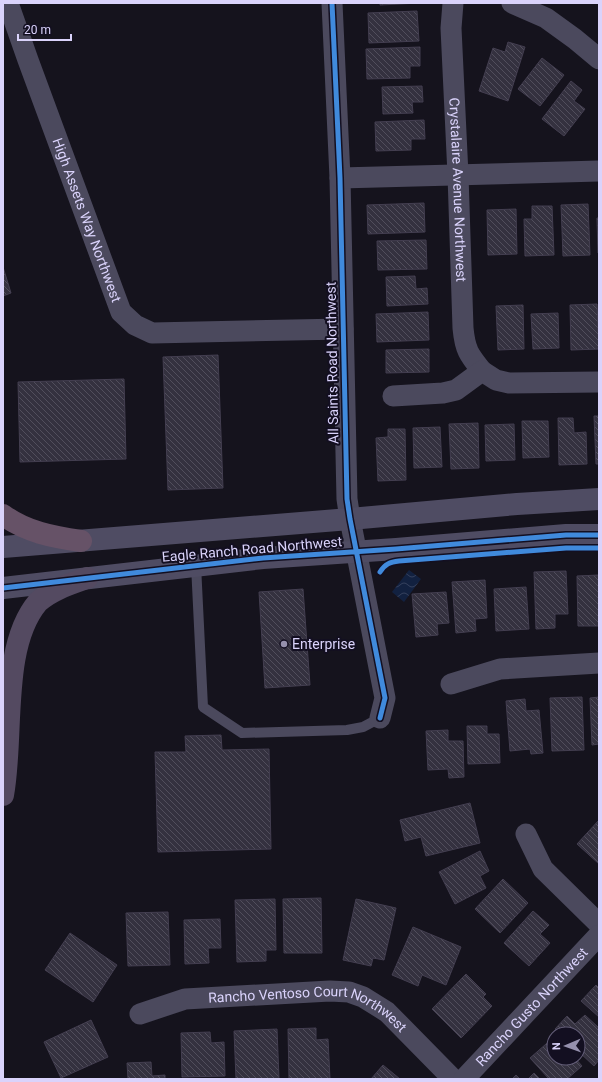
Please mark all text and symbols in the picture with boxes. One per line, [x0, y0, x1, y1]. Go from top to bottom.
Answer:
scale bar [18, 16, 71, 42]
text: 20 m [24, 23, 51, 37]
street label: Crystalaire Avenue Northwest [446, 97, 470, 283]
street label: High Assets Way Northwest [49, 136, 125, 305]
street label: All Saints Road Northwest [323, 281, 341, 444]
street label: Eagle Ranch Road Northwest [161, 533, 343, 565]
place label: Enterprise [292, 636, 355, 652]
marker: Enterprise [279, 639, 289, 649]
street label: Rancho Gusto Northwest [473, 944, 591, 1070]
street label: Rancho Ventoso Court Northwest [208, 983, 410, 1035]
north arrow [546, 1026, 586, 1066]

